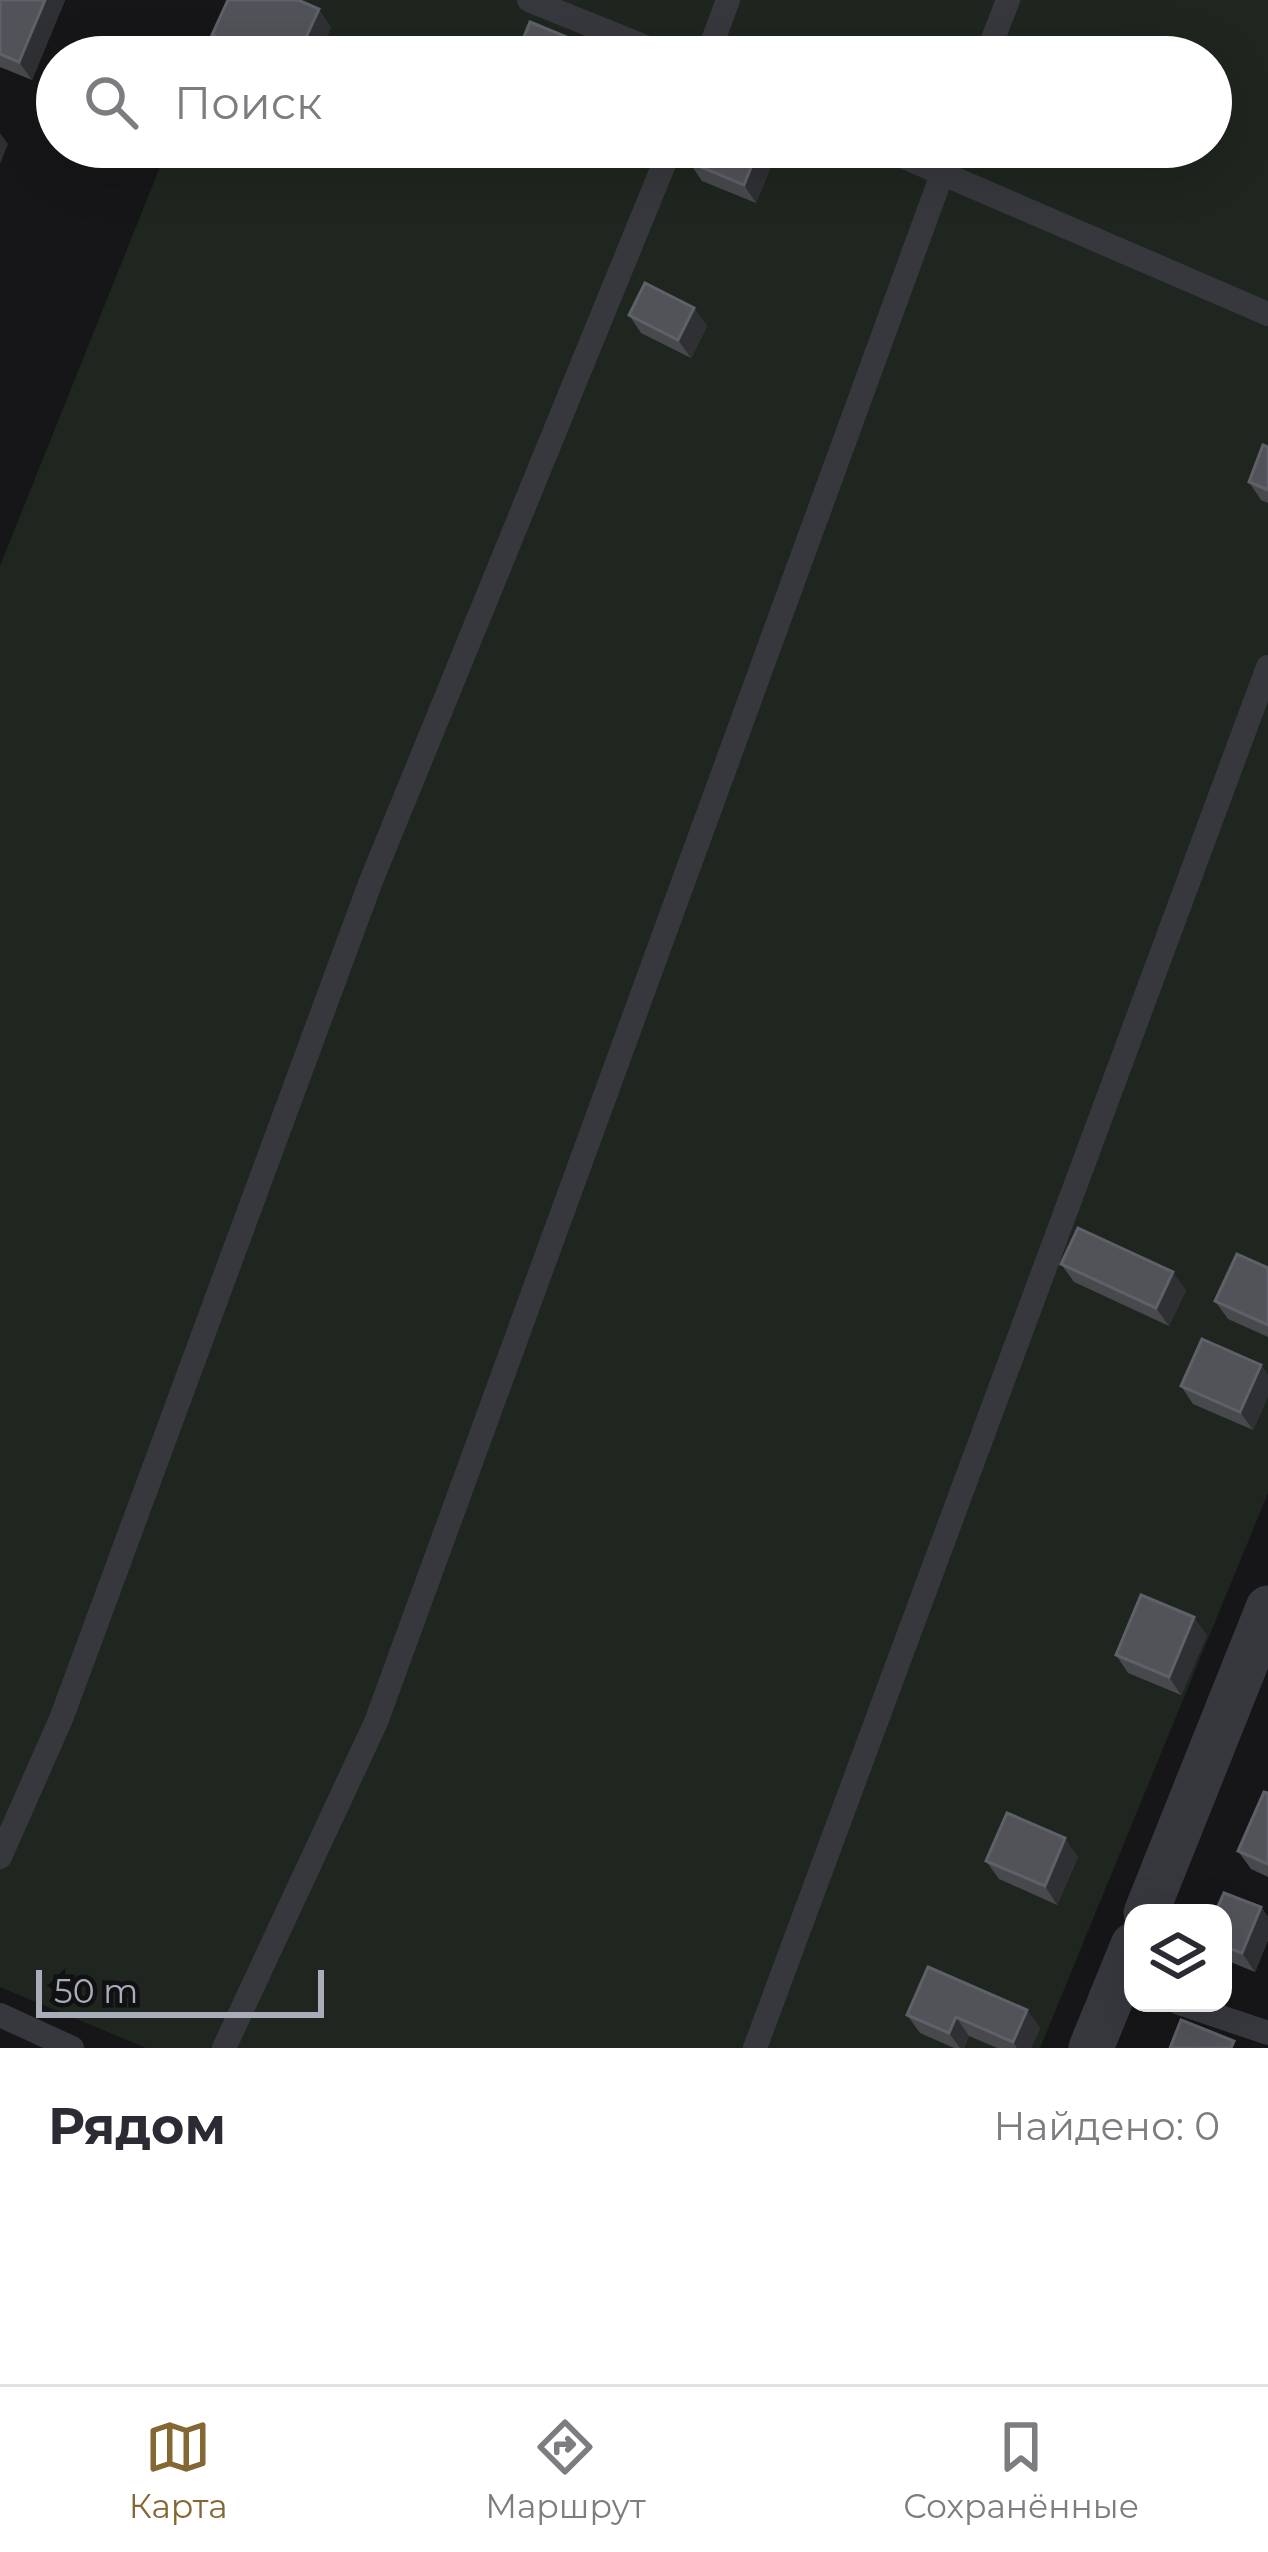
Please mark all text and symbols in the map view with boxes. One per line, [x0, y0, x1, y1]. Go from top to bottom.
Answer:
search box [36, 36, 1232, 168]
icon: search [78, 69, 144, 135]
text: Поиск [174, 75, 322, 130]
map controls [1124, 1904, 1232, 2012]
button: layers [1124, 1904, 1232, 2012]
scale bar [36, 1964, 324, 2017]
text: 50 m [54, 1971, 138, 2011]
text: Рядом [48, 2095, 226, 2157]
text: Найдено: 0 [993, 2102, 1220, 2150]
tab: Карта [129, 2414, 228, 2526]
tab: Маршрут [485, 2414, 646, 2526]
tab: Сохранённые [903, 2414, 1139, 2526]

